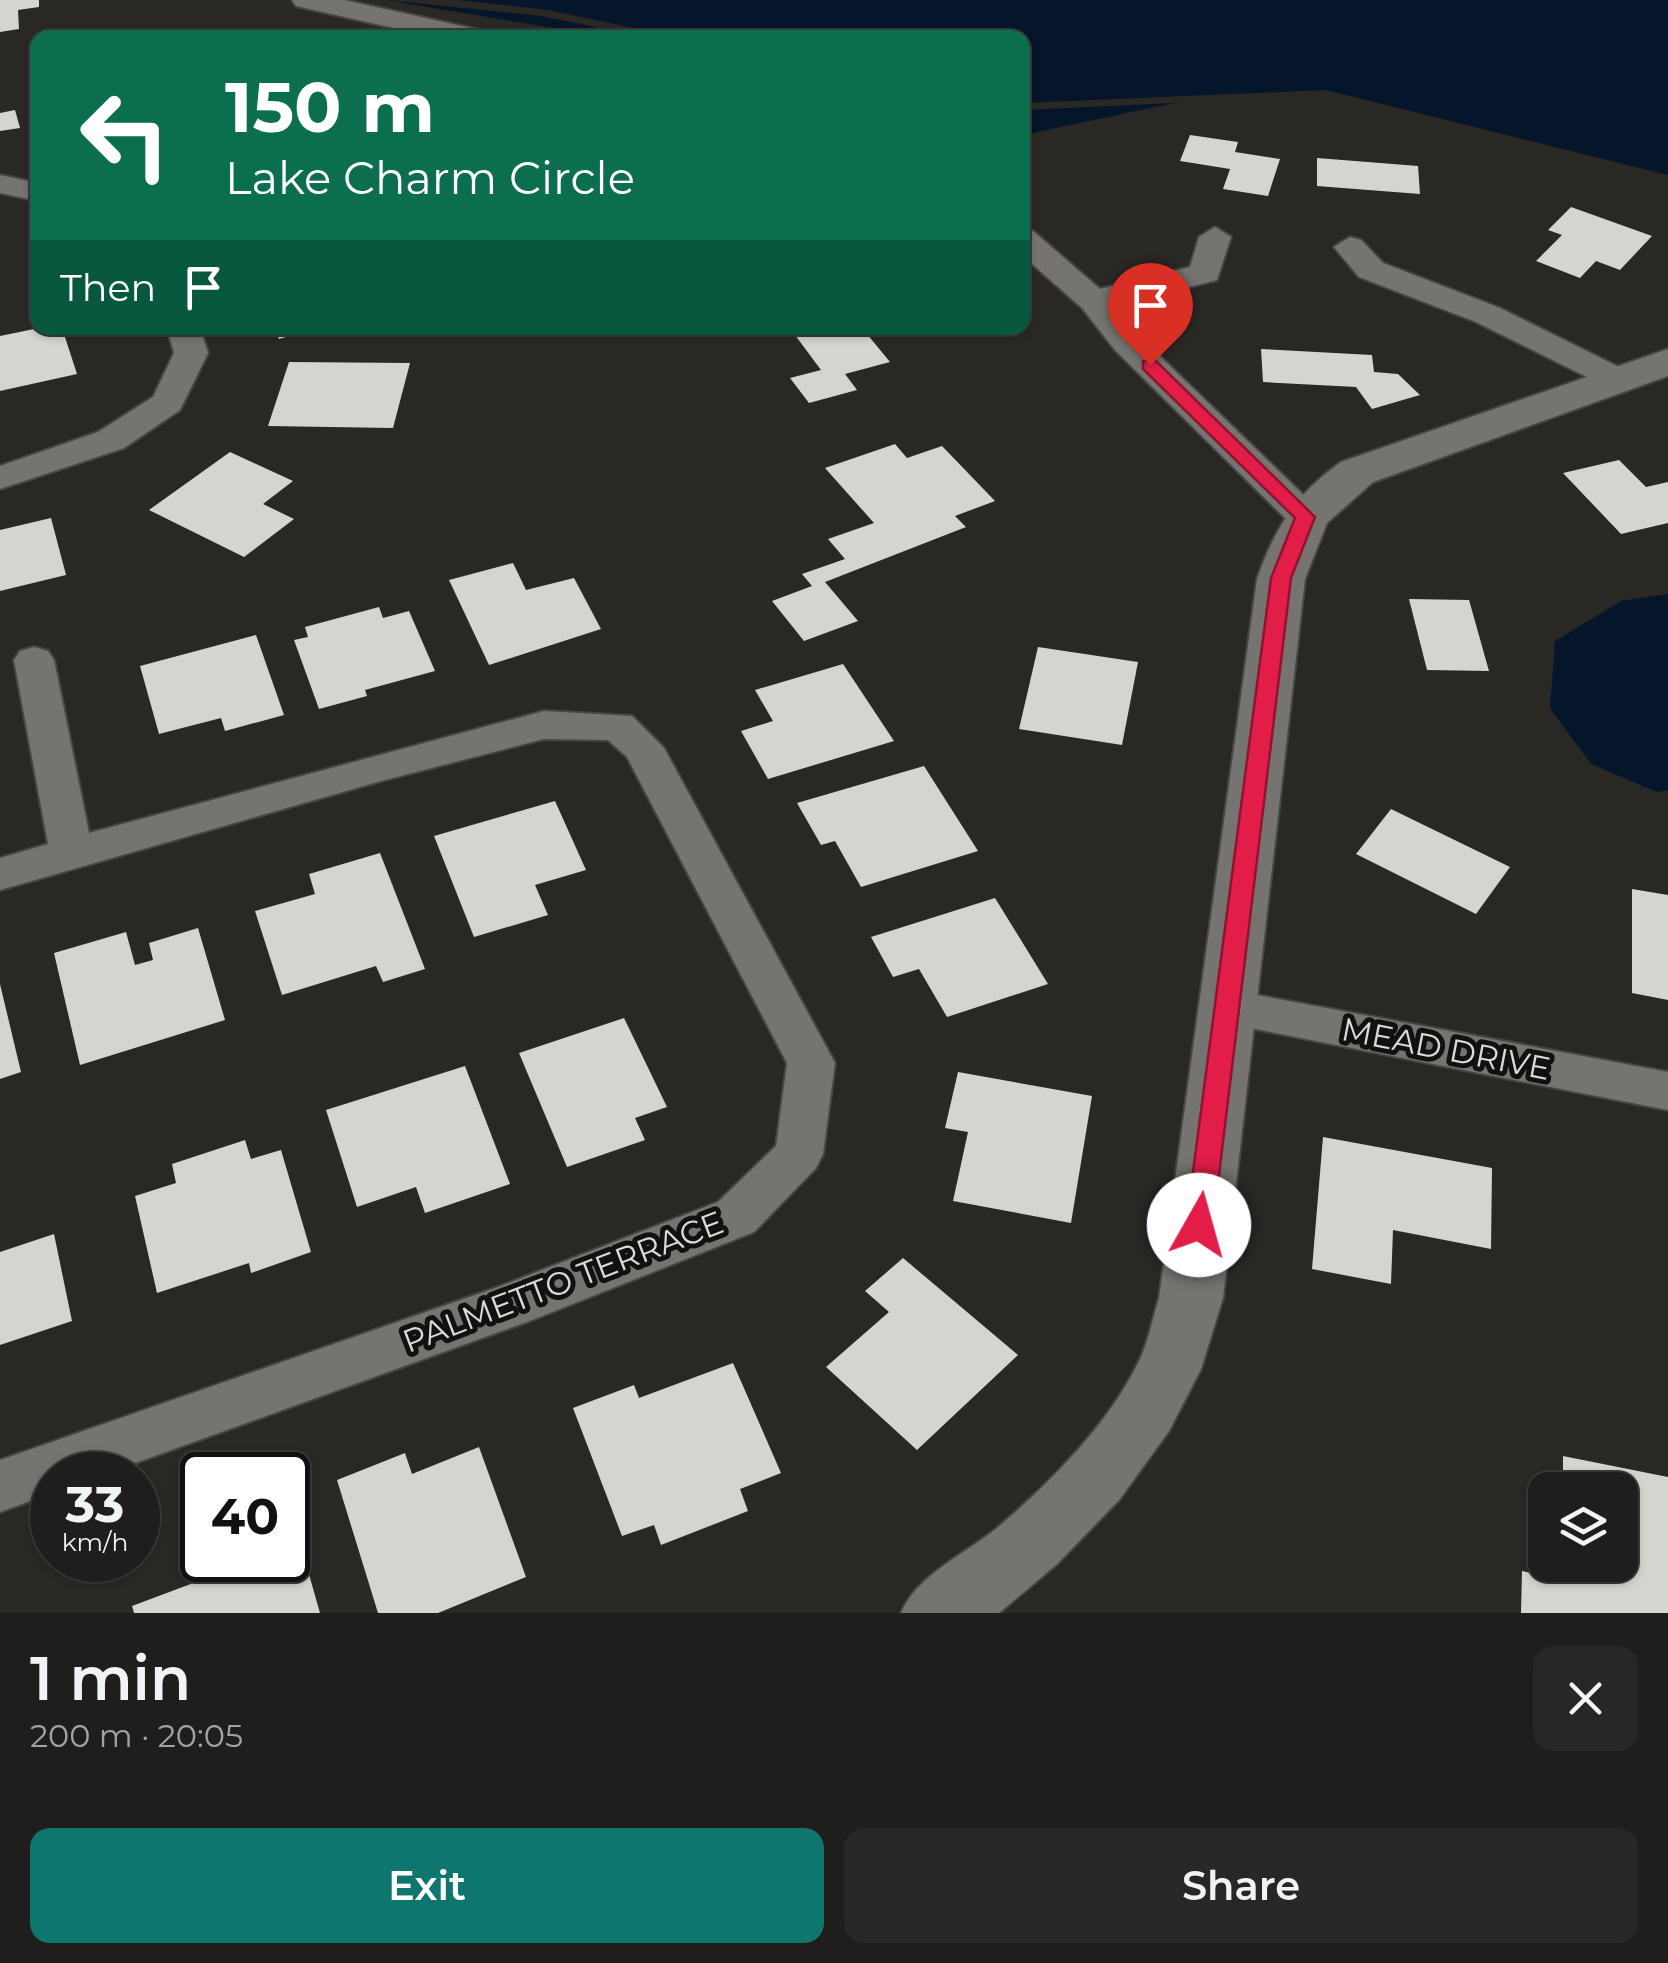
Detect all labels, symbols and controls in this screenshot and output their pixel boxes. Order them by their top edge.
text: 150 m [225,64,435,150]
icon: left [60,70,190,200]
text: Lake Charm Circle [225,150,635,205]
icon: arrive [176,260,231,315]
pin [1108,263,1193,366]
text: Then [60,264,156,311]
icon: arrive [1123,278,1178,333]
street label: MEAD DRIVE [1338,1009,1554,1088]
position arrow [1147,1173,1251,1277]
street label: PALMETTO TERRACE [397,1202,729,1361]
speed limit sign: 40 [180,1452,310,1582]
map controls [1528,1472,1638,1582]
button: layers [1528,1472,1638,1582]
text: 33 [66,1474,124,1535]
text: km/h [62,1527,128,1557]
text: 1 min [30,1642,191,1715]
button: close [1533,1646,1638,1751]
text: 200 m · 20:05 [30,1716,243,1755]
button: Exit [30,1828,824,1943]
button: Share [844,1828,1638,1943]

